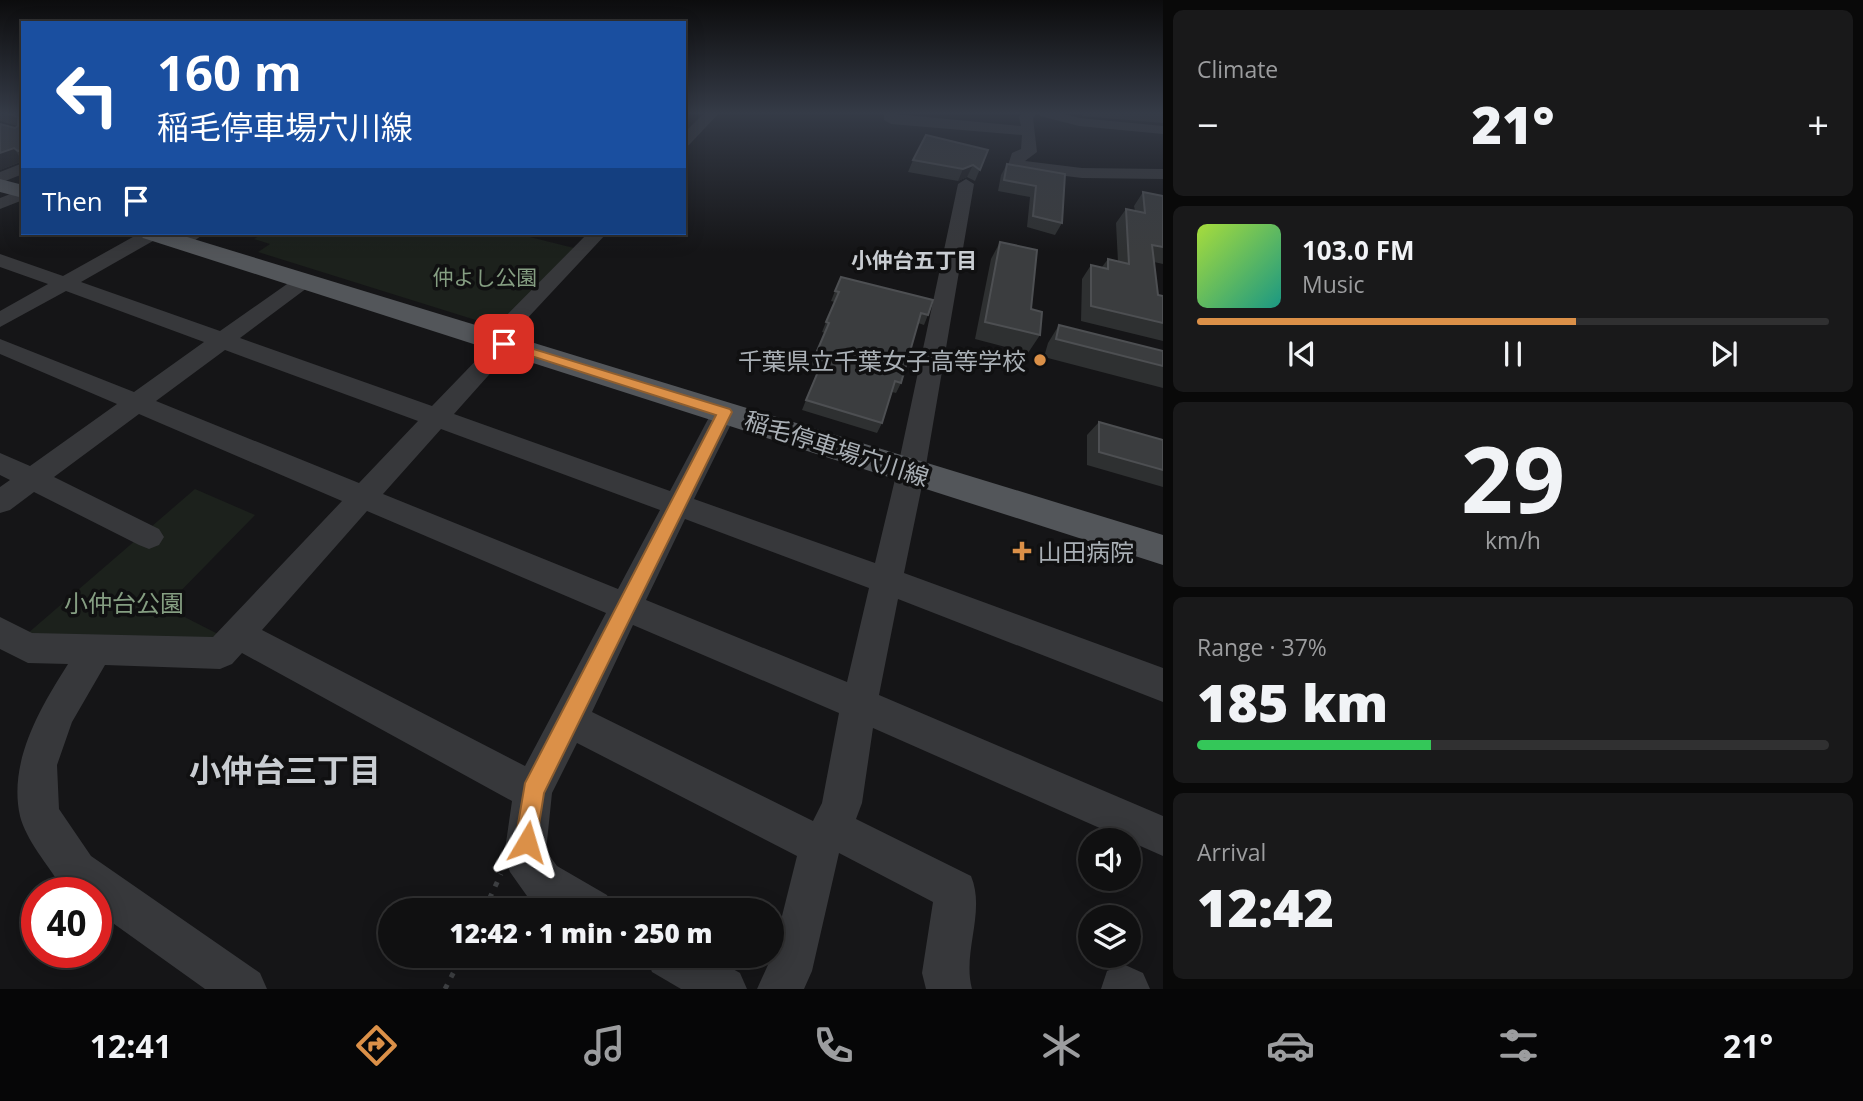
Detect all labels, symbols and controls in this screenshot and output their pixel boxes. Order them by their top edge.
text: 160 m [157,39,302,105]
icon: left [42,49,133,140]
text: Climate [1197,53,1278,85]
text: 21° [1472,88,1554,159]
text: − [1197,98,1219,150]
text: + [1807,98,1829,150]
text: 稲毛停車場穴川線 [157,105,413,148]
icon: arrive [117,182,155,220]
text: Then [42,183,103,219]
text: 103.0 FM [1302,232,1414,268]
district label: 小仲台五丁目 [851,246,977,274]
park label: 仲よし公園 [433,263,538,291]
text: Music [1302,268,1365,300]
pin [474,314,534,374]
icon: arrive [485,325,523,363]
icon: previous [1283,335,1321,373]
icon: pause [1494,335,1532,373]
icon: next [1705,335,1743,373]
place label: 千葉県立千葉女子高等学校 [738,344,1026,377]
marker: 千葉県立千葉女子高等学校 [1032,352,1048,368]
street label: 稲毛停車場穴川線 [741,403,933,493]
text: 29 [1461,416,1565,540]
text: km/h [1485,524,1541,556]
place label: 山田病院 [1038,535,1134,568]
marker: 山田病院 [1012,541,1032,561]
park label: 小仲台公園 [64,586,184,619]
text: Range · 37% [1197,631,1327,663]
text: 185 km [1197,666,1388,737]
district label: 小仲台三丁目 [189,748,381,791]
position arrow [490,805,564,879]
map controls [1078,828,1141,968]
button: sound [1078,828,1141,891]
text: Arrival [1197,836,1266,868]
text: 12:42 [1197,871,1334,942]
speed limit sign: 40 [21,877,112,968]
button: layers [1078,905,1141,968]
text: 12:42 · 1 min · 250 m [450,915,712,951]
icon: directions [352,1021,401,1070]
icon: music [580,1021,629,1070]
icon: phone [809,1021,858,1070]
icon: climate [1037,1021,1086,1070]
icon: car [1266,1021,1315,1070]
icon: filters [1494,1021,1543,1070]
text: 12:41 [90,1024,172,1067]
text: 21° [1723,1024,1773,1067]

